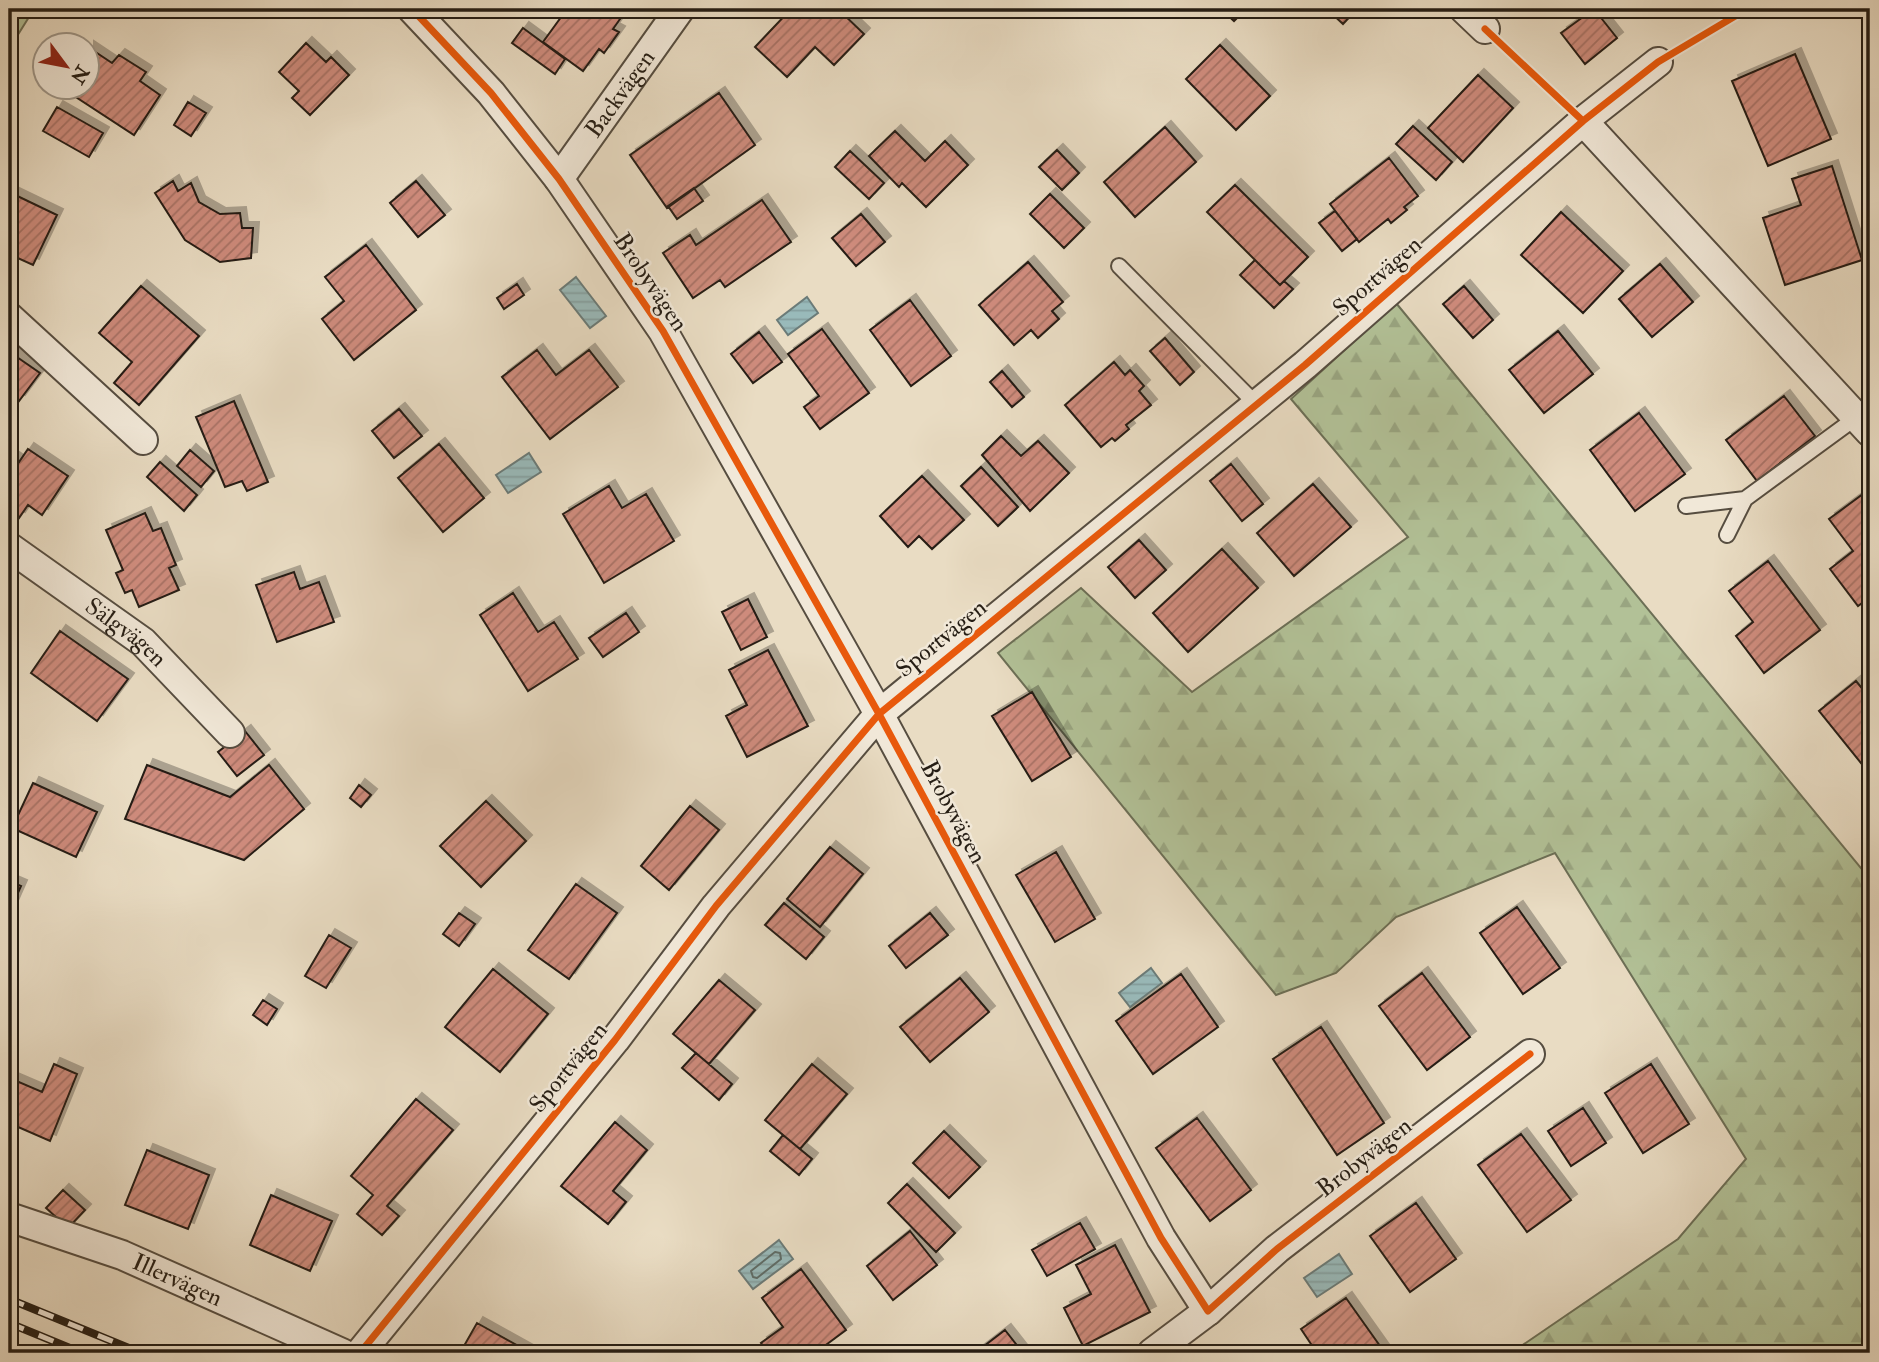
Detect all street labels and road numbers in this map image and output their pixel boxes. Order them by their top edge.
street label: Backvägen [578,44,662,144]
street label: Brobyvägen [606,227,695,338]
street label: Sportvägen [1326,229,1428,324]
street label: Sälgvägen [79,591,174,674]
street label: Sportvägen [890,592,993,684]
street label: Brobyvägen [913,755,994,869]
street label: Sportvägen [522,1016,614,1119]
street label: Brobyvägen [1310,1111,1418,1204]
street label: Illervägen [127,1247,227,1314]

